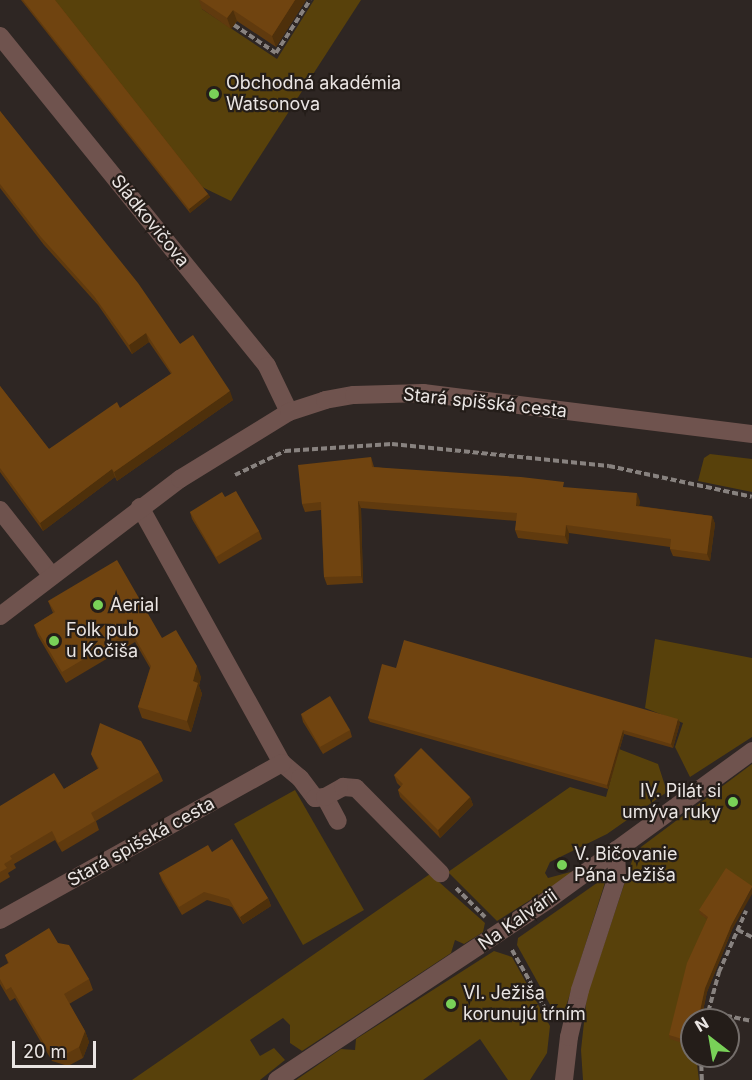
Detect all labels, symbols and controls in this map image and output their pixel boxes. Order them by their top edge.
place label: Obchodná akadémia Watsonova [226,73,401,116]
marker: Obchodná akadémia Watsonova [207,87,221,101]
street label: Sládkovičova [106,171,194,271]
street label: Stará spišská cesta [402,384,568,422]
place label: Aerial [110,594,159,616]
marker: Aerial [91,598,105,612]
place label: Folk pub u Kočiša [66,620,139,662]
marker: Folk pub u Kočiša [47,634,61,648]
place label: IV. Pilát si umýva ruky [622,781,721,824]
street label: Stará spišská cesta [64,793,218,891]
marker: IV. Pilát si umýva ruky [726,795,740,809]
place label: V. Bičovanie Pána Ježiša [574,844,677,886]
marker: V. Bičovanie Pána Ježiša [555,858,569,872]
street label: Na Kalvárii [474,885,562,955]
place label: VI. Ježiša korunujú tŕním [463,983,586,1026]
marker: VI. Ježiša korunujú tŕním [444,997,458,1011]
north arrow [680,1008,740,1068]
text: N [691,1013,712,1036]
scale bar [15,1029,99,1067]
text: 20 m [23,1041,66,1062]

